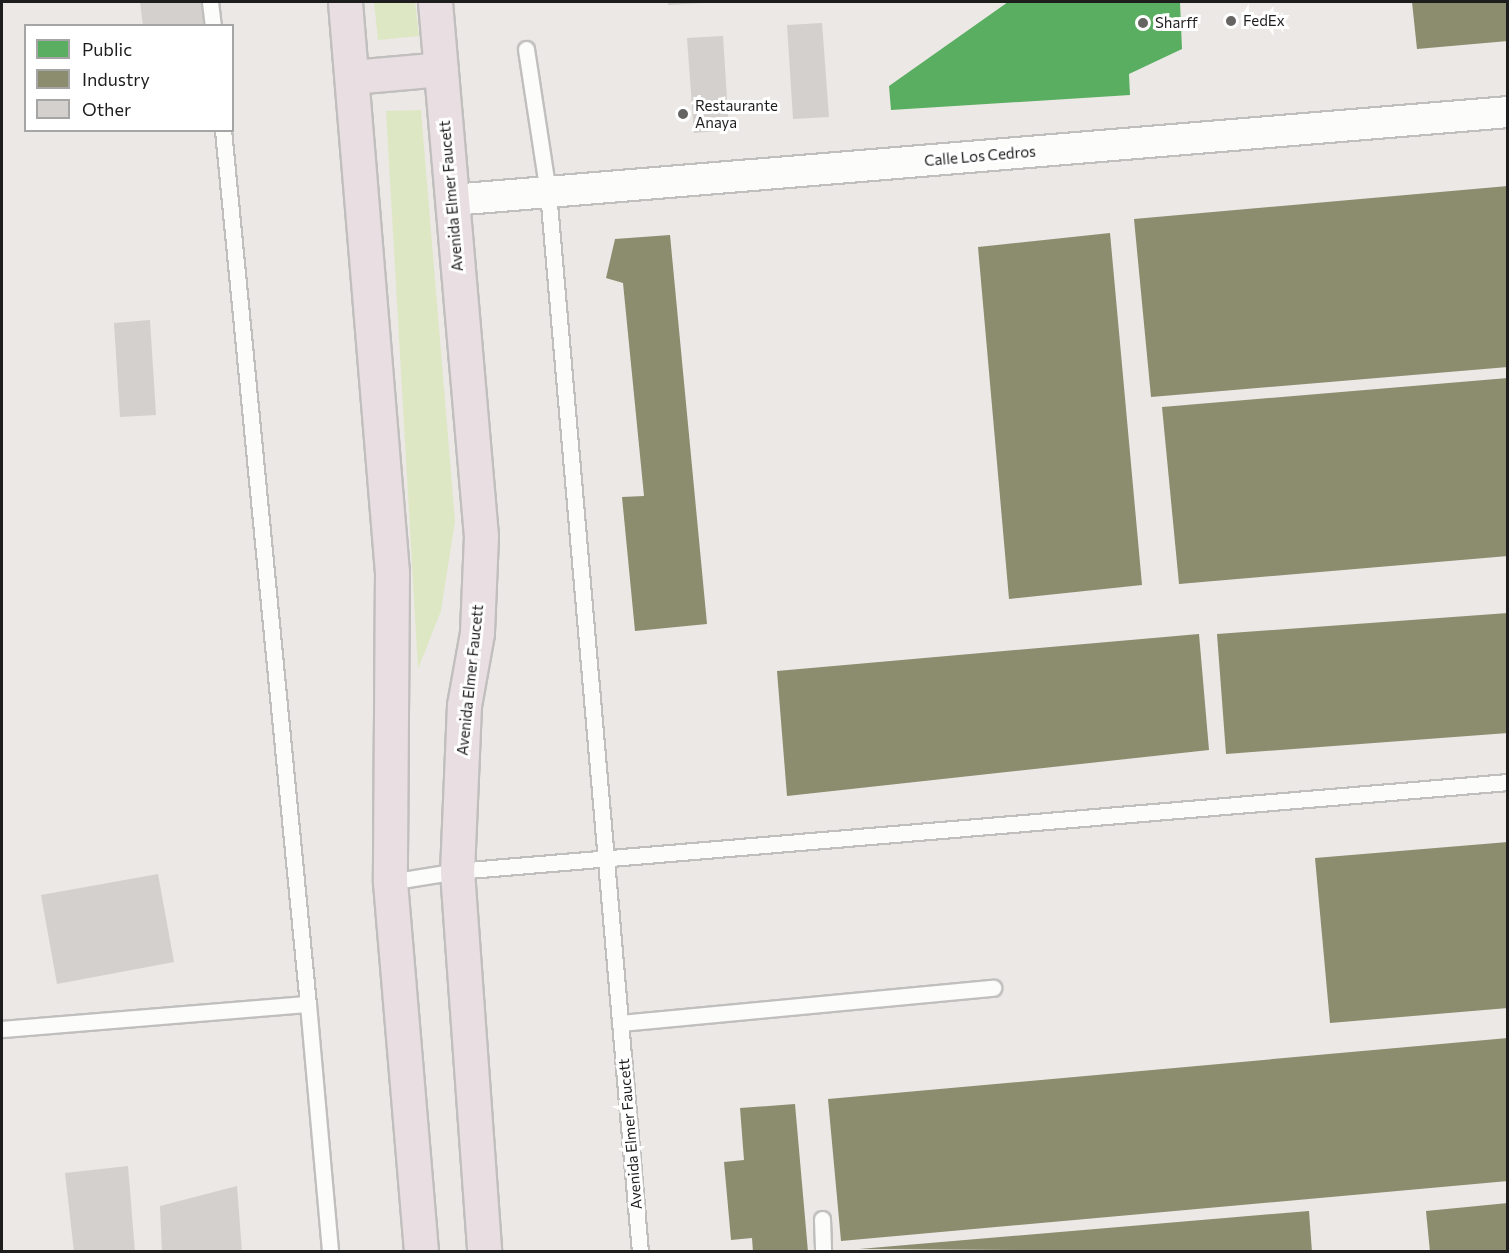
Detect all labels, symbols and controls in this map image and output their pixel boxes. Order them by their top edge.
place label: FedEx [1243,12,1285,30]
place label: Sharff [1155,14,1198,32]
marker: FedEx [1224,14,1238,28]
marker: Sharff [1136,16,1150,30]
legend [24,24,234,132]
text: Public [82,38,132,60]
text: Industry [82,68,150,90]
place label: Restaurante Anaya [695,96,778,131]
text: Other [82,98,131,120]
marker: Restaurante Anaya [676,107,690,121]
street label: Avenida Elmer Faucett [435,120,467,272]
street label: Calle Los Cedros [924,142,1036,170]
street label: Avenida Elmer Faucett [453,604,487,756]
street label: Avenida Elmer Faucett [614,1058,646,1210]

